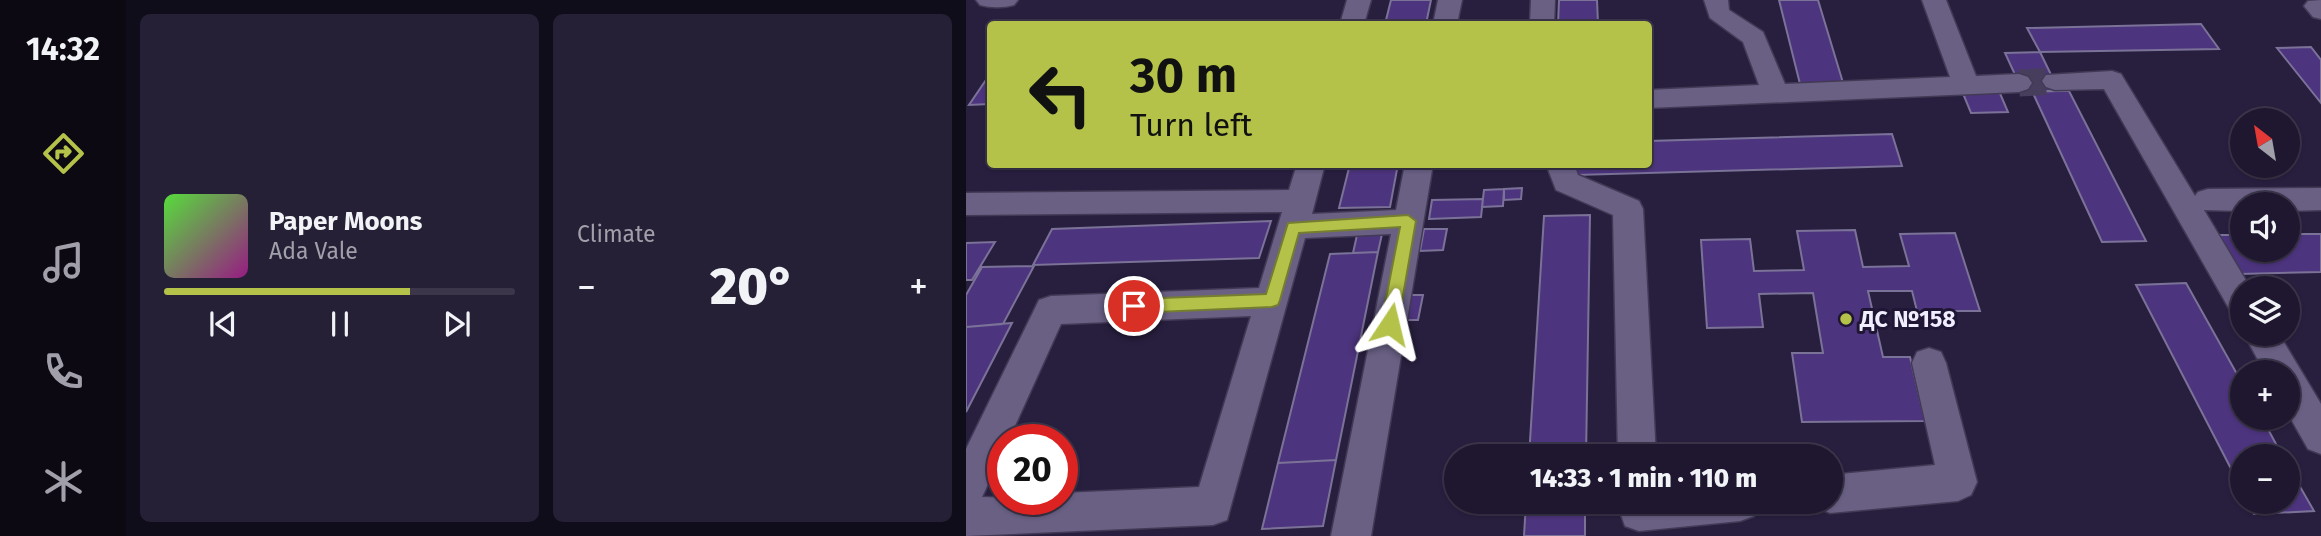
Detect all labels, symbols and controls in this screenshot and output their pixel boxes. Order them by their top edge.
text: 14:32 [26,30,100,68]
text: 30 m [1130,46,1237,105]
icon: left [1015,49,1106,140]
text: Turn left [1130,106,1252,144]
north arrow [2230,108,2300,178]
map controls [2230,108,2300,514]
icon: directions [39,129,88,178]
button: sound [2230,192,2300,262]
text: Paper Moons [269,206,422,237]
text: Climate [577,220,656,248]
text: Ada Vale [269,237,358,265]
icon: music [39,238,88,287]
text: 20° [710,255,795,318]
text: − [577,264,596,310]
text: + [909,264,928,310]
pin [1104,276,1164,336]
button: layers [2230,276,2300,346]
icon: arrive [1115,287,1153,325]
position arrow [1353,287,1427,361]
icon: previous [204,305,242,343]
icon: pause [321,305,359,343]
icon: next [438,305,476,343]
place label: ДС №158 [1859,305,1956,333]
marker: ДС №158 [1838,311,1854,327]
icon: phone [39,347,88,396]
button: + [2230,360,2300,430]
speed limit sign: 20 [987,424,1078,515]
button: − [2230,444,2300,514]
icon: climate [39,457,88,506]
text: 14:33 · 1 min · 110 m [1530,463,1757,494]

